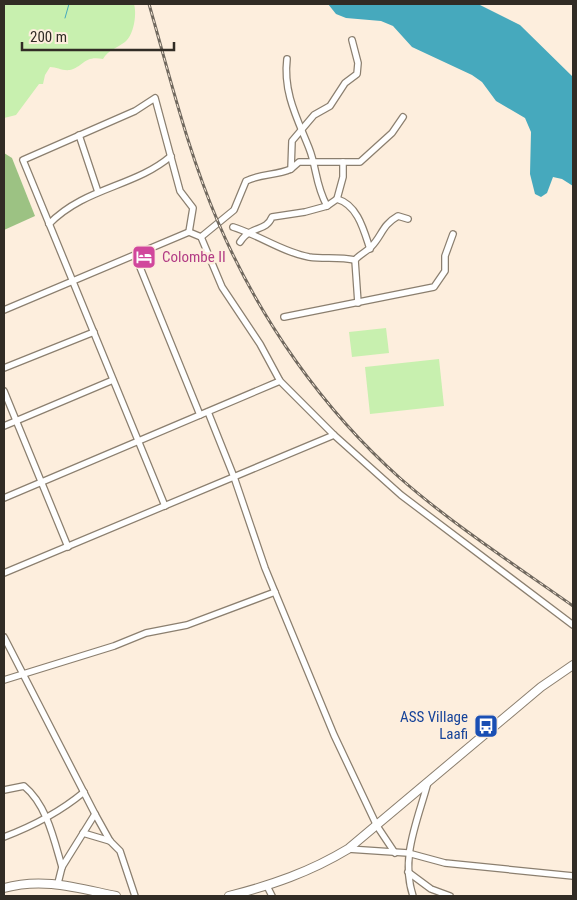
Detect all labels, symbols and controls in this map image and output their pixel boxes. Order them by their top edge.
scale bar [22,20,175,52]
text: 200 m [30,28,67,46]
hotel icon: Colombe II [131,244,157,270]
place label: Colombe II [162,248,226,266]
place label: ASS Village Laafi [400,708,468,743]
bus stop icon: ASS Village Laafi [473,713,499,739]

